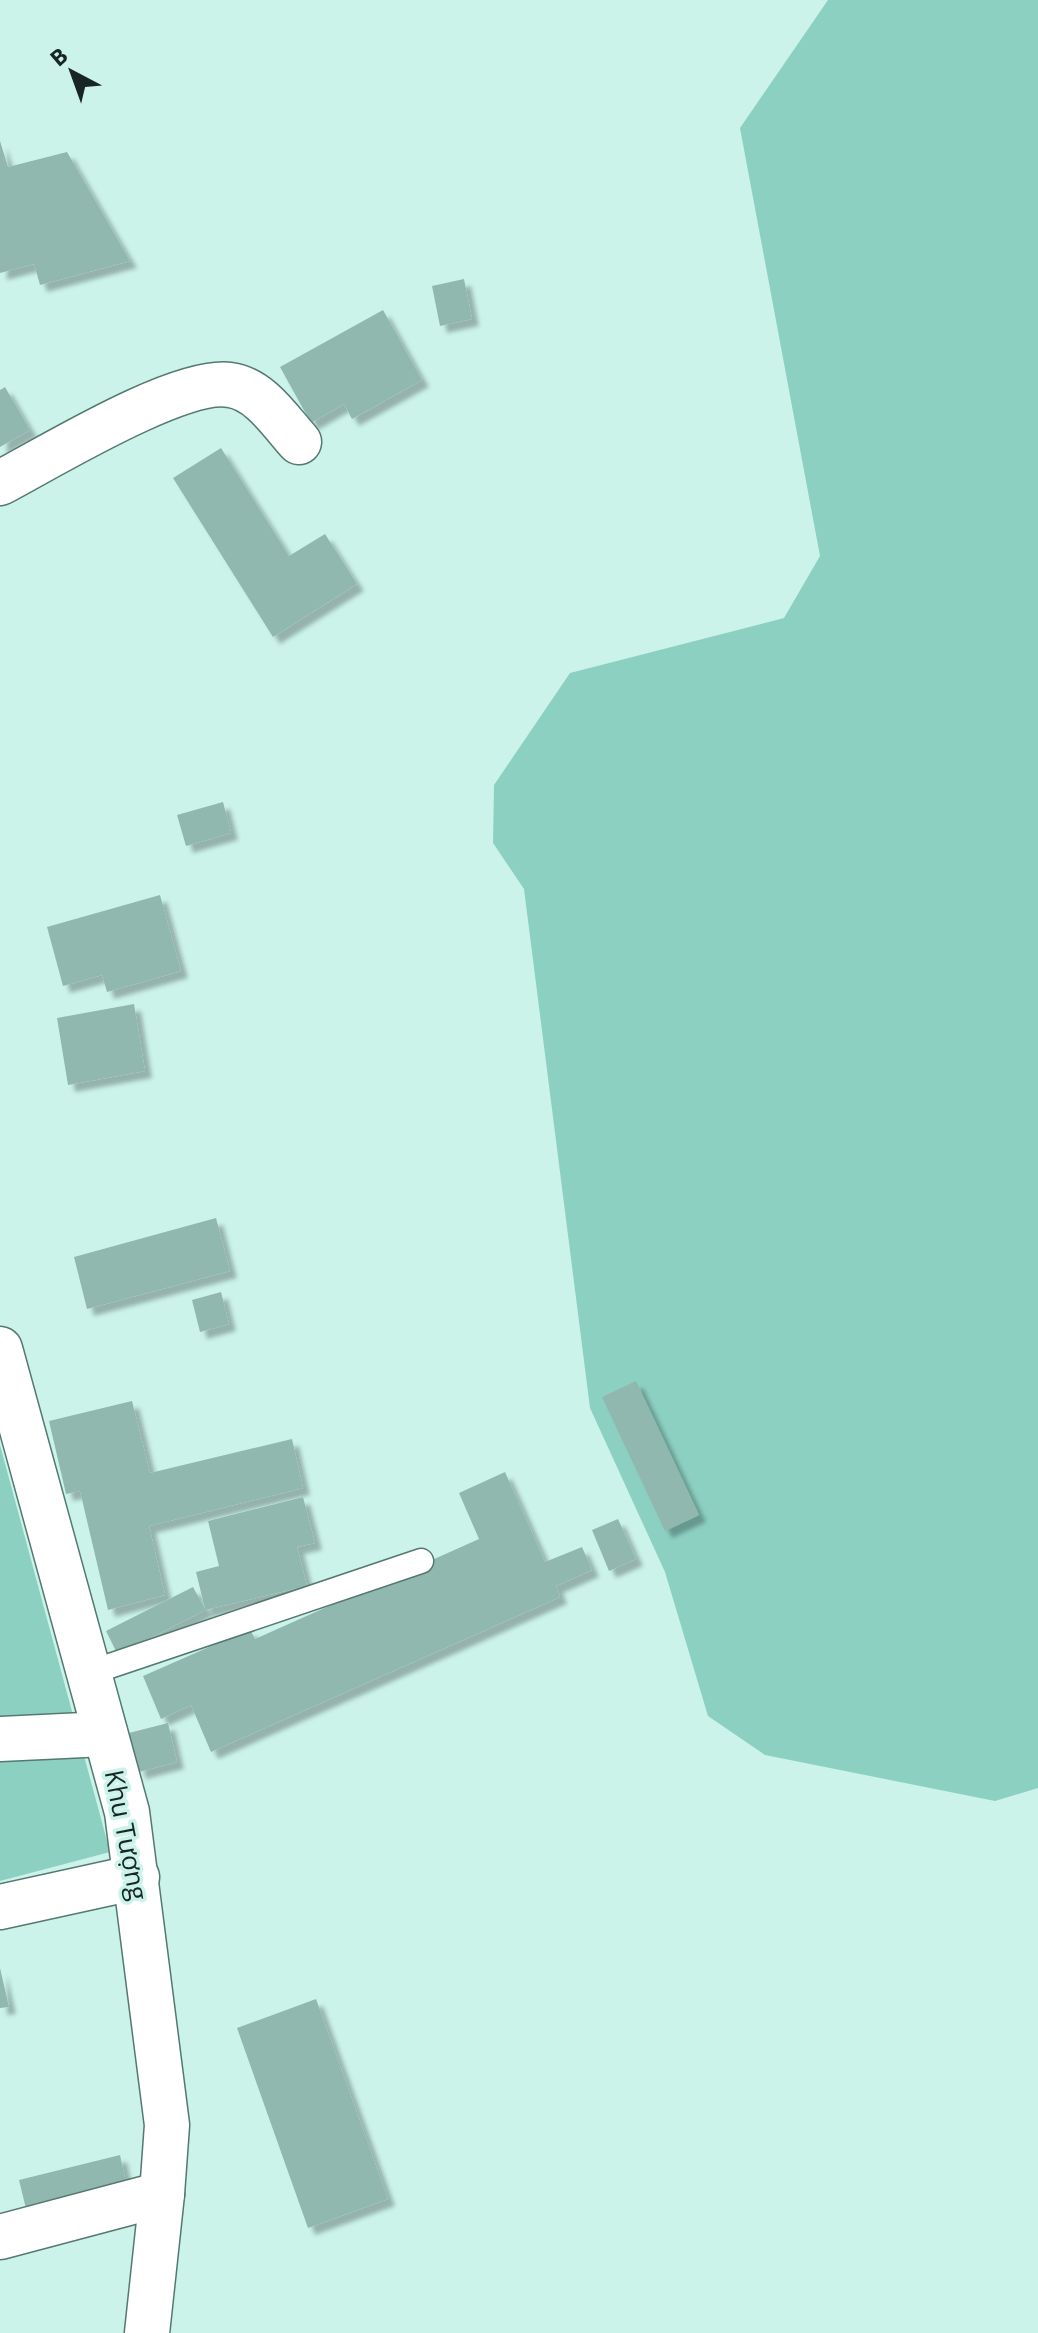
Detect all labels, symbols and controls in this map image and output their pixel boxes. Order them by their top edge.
north arrow [32,32,112,112]
text: B [43,40,74,72]
street label: Khu Tượng [97,1767,157,1903]

